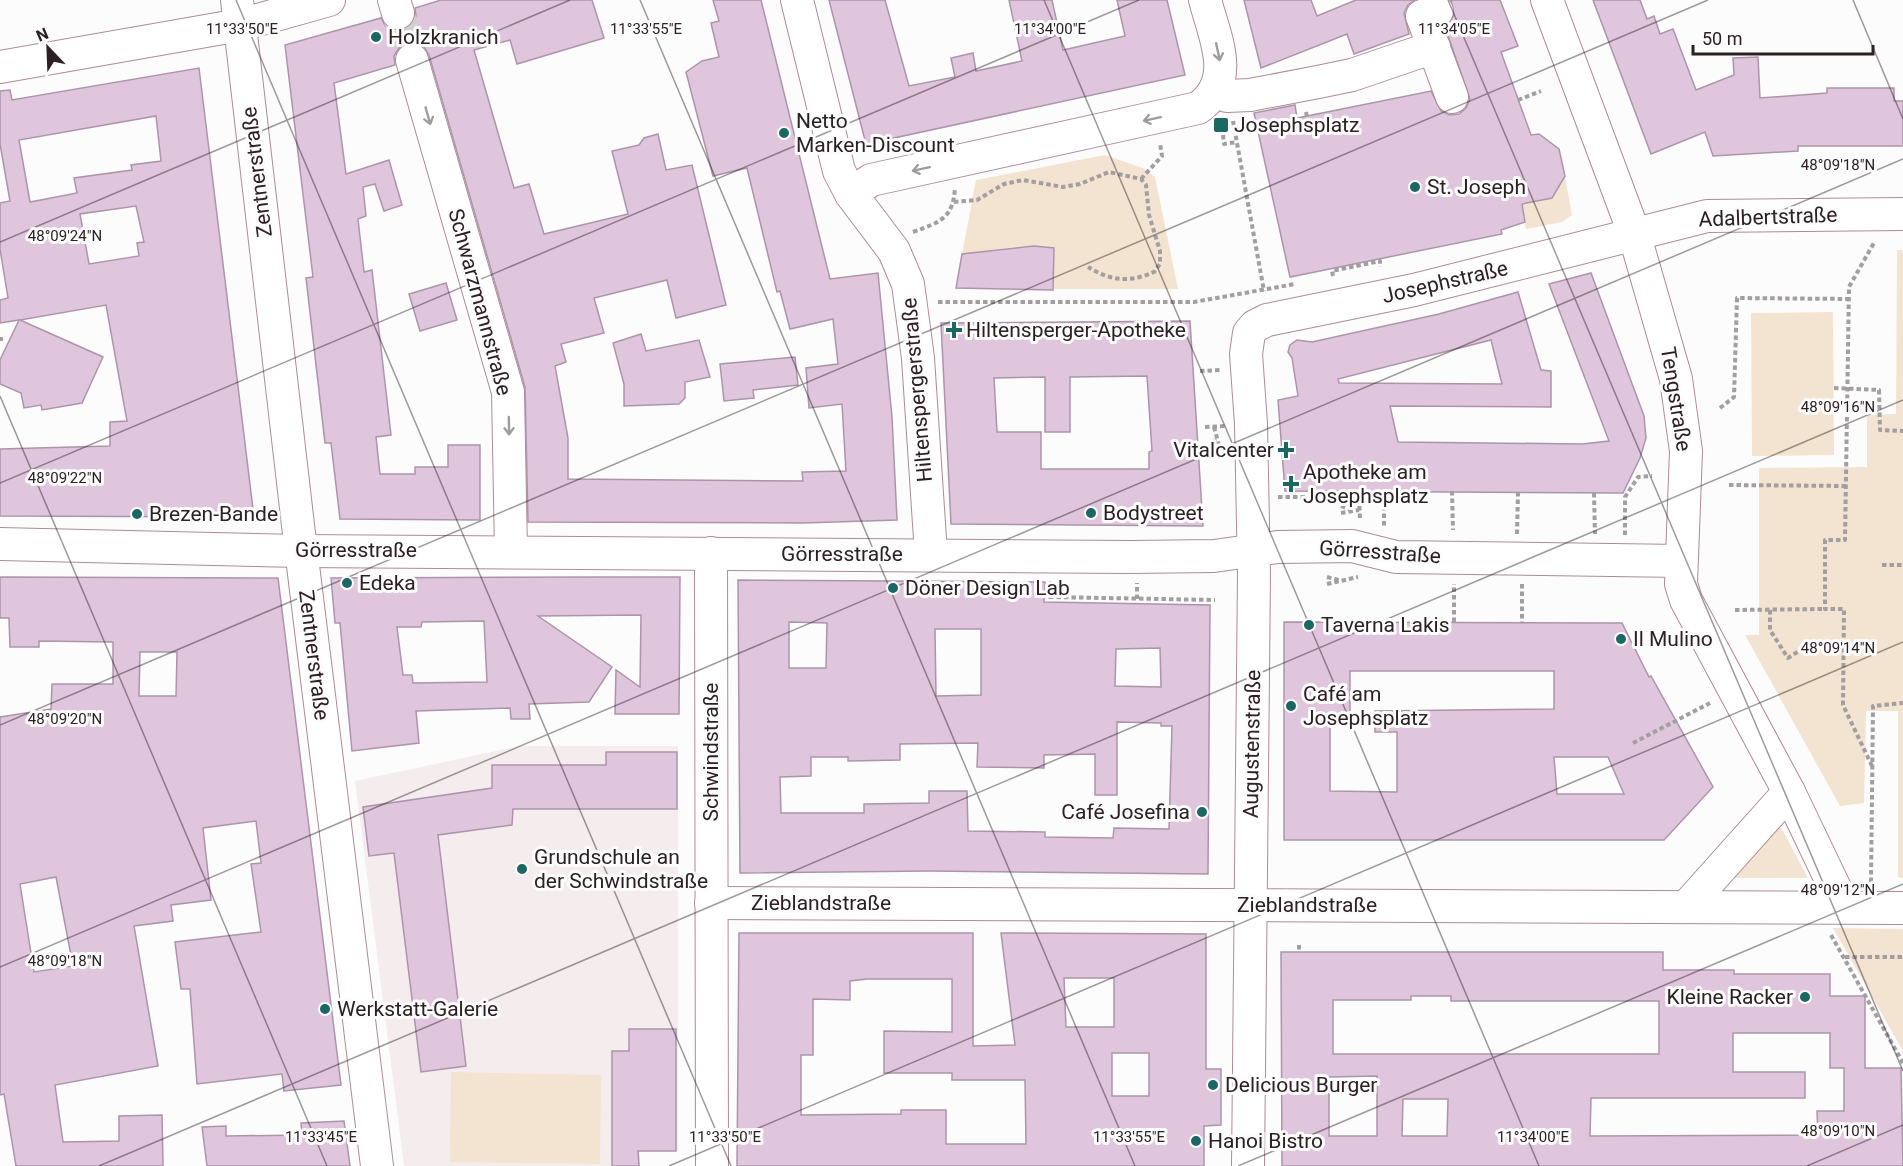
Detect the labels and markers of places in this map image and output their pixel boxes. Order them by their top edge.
place label: Holzkranich [388,25,499,49]
marker: Holzkranich [369,30,383,44]
place label: Netto Marken-Discount [796,109,955,157]
place label: Josephsplatz [1234,113,1359,137]
marker: Josephsplatz [1212,116,1230,134]
marker: Netto Marken-Discount [777,126,791,140]
place label: St. Joseph [1427,175,1526,199]
marker: St. Joseph [1408,180,1422,194]
place label: Hiltensperger-Apotheke [966,318,1186,342]
marker: Hiltensperger-Apotheke [947,323,961,337]
place label: Vitalcenter [1173,438,1274,462]
marker: Vitalcenter [1279,443,1293,457]
place label: Apotheke am Josephsplatz [1303,460,1428,508]
marker: Apotheke am Josephsplatz [1284,477,1298,491]
place label: Bodystreet [1103,501,1204,525]
place label: Brezen-Bande [149,502,278,526]
marker: Bodystreet [1084,506,1098,520]
marker: Brezen-Bande [130,507,144,521]
place label: Edeka [359,571,416,595]
marker: Edeka [340,576,354,590]
place label: Döner Design Lab [905,576,1070,600]
marker: Döner Design Lab [886,581,900,595]
place label: Taverna Lakis [1321,613,1449,637]
marker: Taverna Lakis [1302,618,1316,632]
place label: Il Mulino [1633,627,1713,651]
marker: Il Mulino [1614,632,1628,646]
place label: Café am Josephsplatz [1303,682,1428,730]
marker: Café am Josephsplatz [1284,699,1298,713]
place label: Café Josefina [1061,800,1190,824]
marker: Café Josefina [1195,805,1209,819]
place label: Grundschule an der Schwindstraße [534,845,708,893]
marker: Grundschule an der Schwindstraße [515,862,529,876]
place label: Kleine Racker [1666,985,1793,1009]
marker: Kleine Racker [1798,990,1812,1004]
place label: Werkstatt-Galerie [337,997,498,1021]
marker: Werkstatt-Galerie [318,1002,332,1016]
place label: Delicious Burger [1225,1073,1377,1097]
marker: Delicious Burger [1206,1078,1220,1092]
place label: Hanoi Bistro [1208,1129,1323,1153]
marker: Hanoi Bistro [1189,1134,1203,1148]

